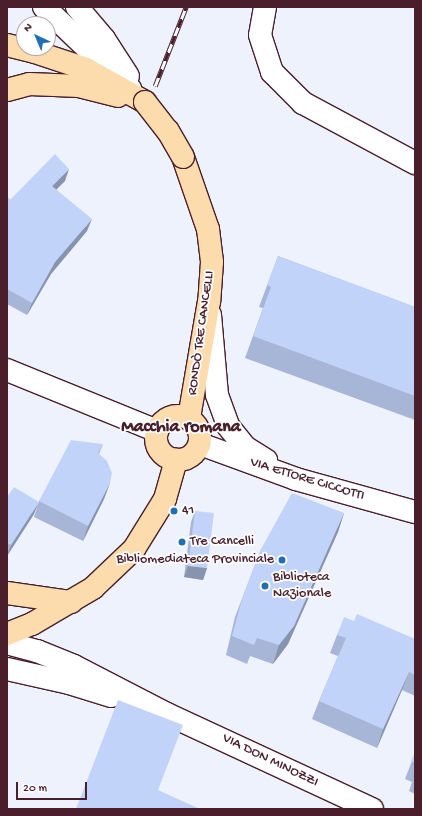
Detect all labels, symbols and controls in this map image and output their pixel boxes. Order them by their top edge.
north arrow [16,16,56,56]
text: N [22,21,35,35]
street label: RONDÒ TRE CANCELLI [185,270,219,396]
district label: Macchia romana [121,417,241,439]
street label: VIA ETTORE CICCOTTI [248,455,366,505]
place label: 41 [182,503,194,519]
marker: 41 [169,506,179,516]
place label: Tre Cancelli [190,534,254,550]
marker: Tre Cancelli [177,537,187,547]
place label: Bibliomediateca Provinciale [116,552,274,568]
marker: Bibliomediateca Provinciale [277,555,287,565]
place label: Biblioteca Nazionale [273,570,331,602]
marker: Biblioteca Nazionale [260,581,270,591]
street label: VIA DON MINOZZI [219,730,321,792]
scale bar [18,774,89,800]
text: 20 m [23,782,47,796]

